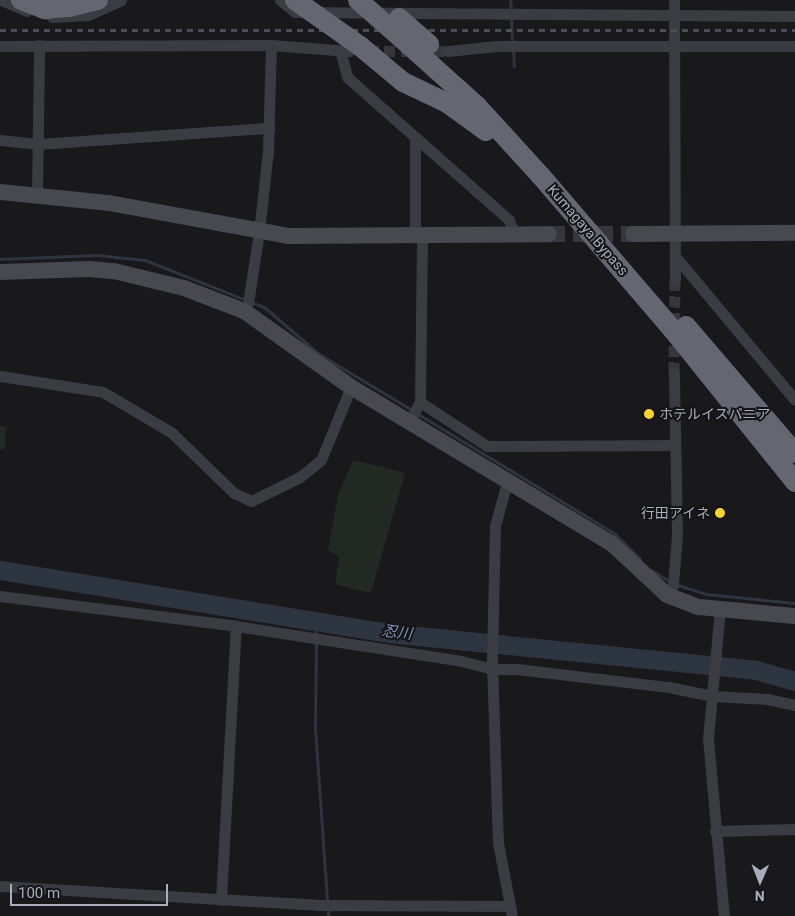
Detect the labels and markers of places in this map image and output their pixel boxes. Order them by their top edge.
place label: ホテルイスパニア [659,406,771,422]
marker: ホテルイスパニア [643,408,655,420]
place label: 行田アイネ [640,505,710,521]
marker: 行田アイネ [714,507,726,519]

